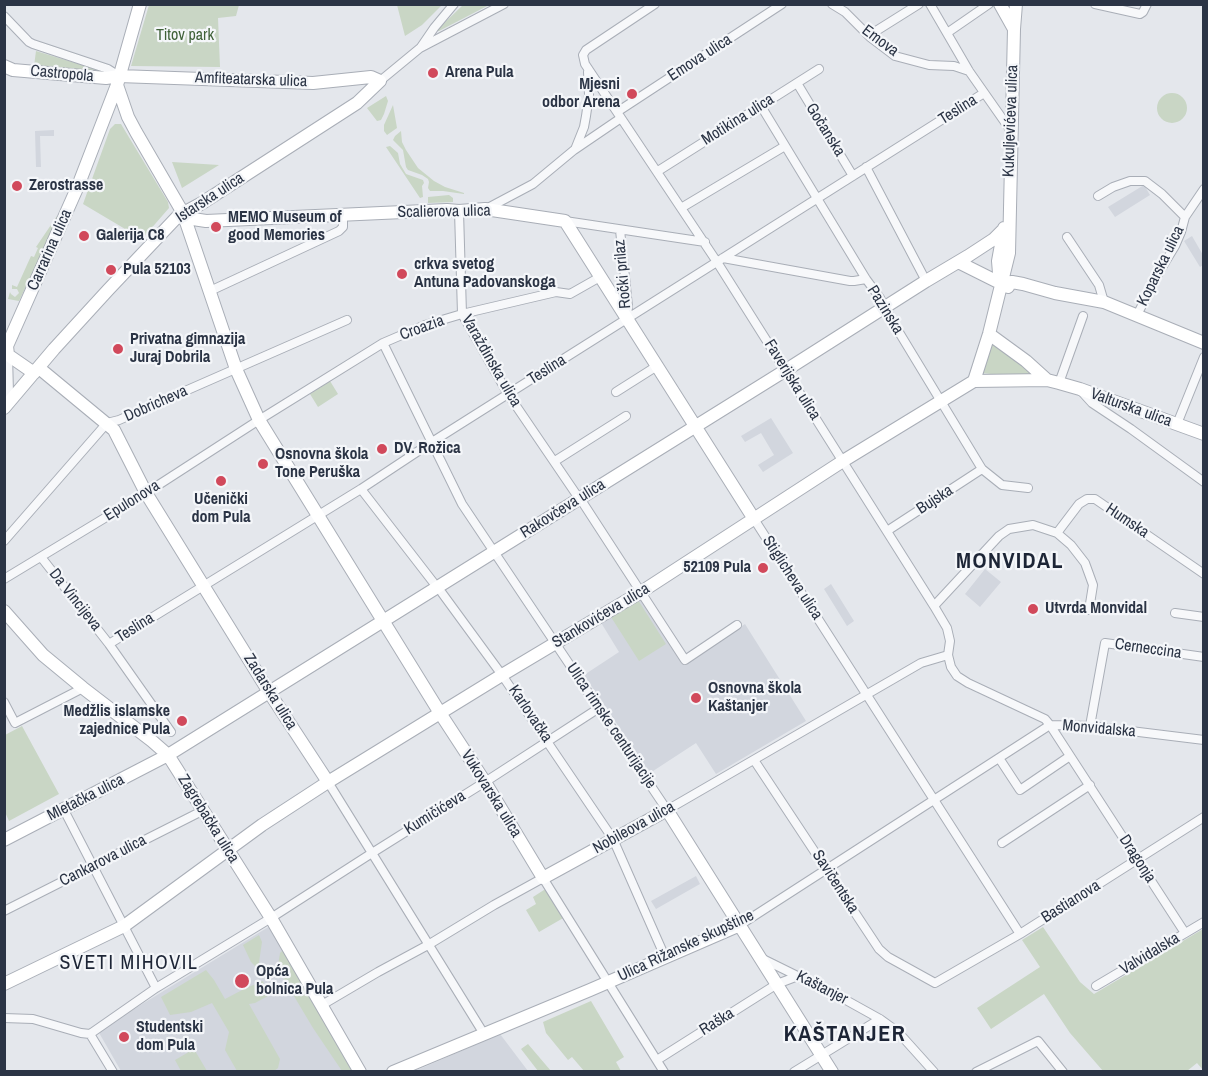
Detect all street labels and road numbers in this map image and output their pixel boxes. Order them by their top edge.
street label: Emova [858,21,902,61]
street label: Emova ulica [664,30,736,86]
street label: Castropola [30,62,94,86]
street label: Kukuljevićeva ulica [999,65,1023,177]
street label: Amfiteatarska ulica [195,68,307,92]
street label: Motikina ulica [698,90,778,150]
street label: Teslina [935,91,981,129]
street label: Gočanska [801,100,849,160]
street label: Istarska ulica [172,169,248,227]
street label: Scalierova ulica [397,202,491,222]
street label: Carrarina ulica [24,206,76,294]
street label: Koparska ulica [1133,223,1189,309]
street label: Ročki prilaz [610,239,636,309]
street label: Pazinska [863,282,907,338]
street label: Croazia [397,311,447,345]
street label: Varaždinska ulica [457,311,525,411]
street label: Faverijska ulica [760,336,824,424]
street label: Teslina [524,351,570,389]
street label: Dobricheva [121,382,191,426]
street label: Valturska ulica [1088,384,1174,432]
street label: Rakovčeva ulica [517,475,609,543]
street label: Epulonova [101,476,163,526]
street label: Bujska [913,481,957,519]
street label: Humska [1102,500,1152,542]
street label: Stiglicheva ulica [758,532,826,624]
street label: Da Vincijeva [45,565,105,635]
street label: Stankovićeva ulica [549,579,653,653]
street label: Teslina [112,609,158,647]
street label: Cerneccina [1113,635,1183,663]
street label: Zadarska ulica [239,650,301,734]
street label: Ulica rimske centurijacije [562,660,660,792]
street label: Karlovačka [504,682,556,746]
street label: Monvidalska [1061,716,1137,742]
street label: Vukovarska ulica [457,747,525,841]
street label: Mletačka ulica [44,770,128,826]
street label: Zagrebačka ulica [173,771,243,867]
street label: Kumičićeva [401,787,469,839]
street label: Nobileova ulica [590,798,678,858]
street label: Cankarova ulica [56,831,150,891]
street label: Dragonja [1114,831,1160,887]
street label: Savičentska [807,847,863,917]
street label: Bastianova [1038,876,1104,928]
street label: Ulica Rižanske skupštine [615,906,757,986]
street label: Valvidalska [1117,929,1183,979]
street label: Kaštanjer [793,967,851,1009]
street label: Raška [696,1004,738,1040]

